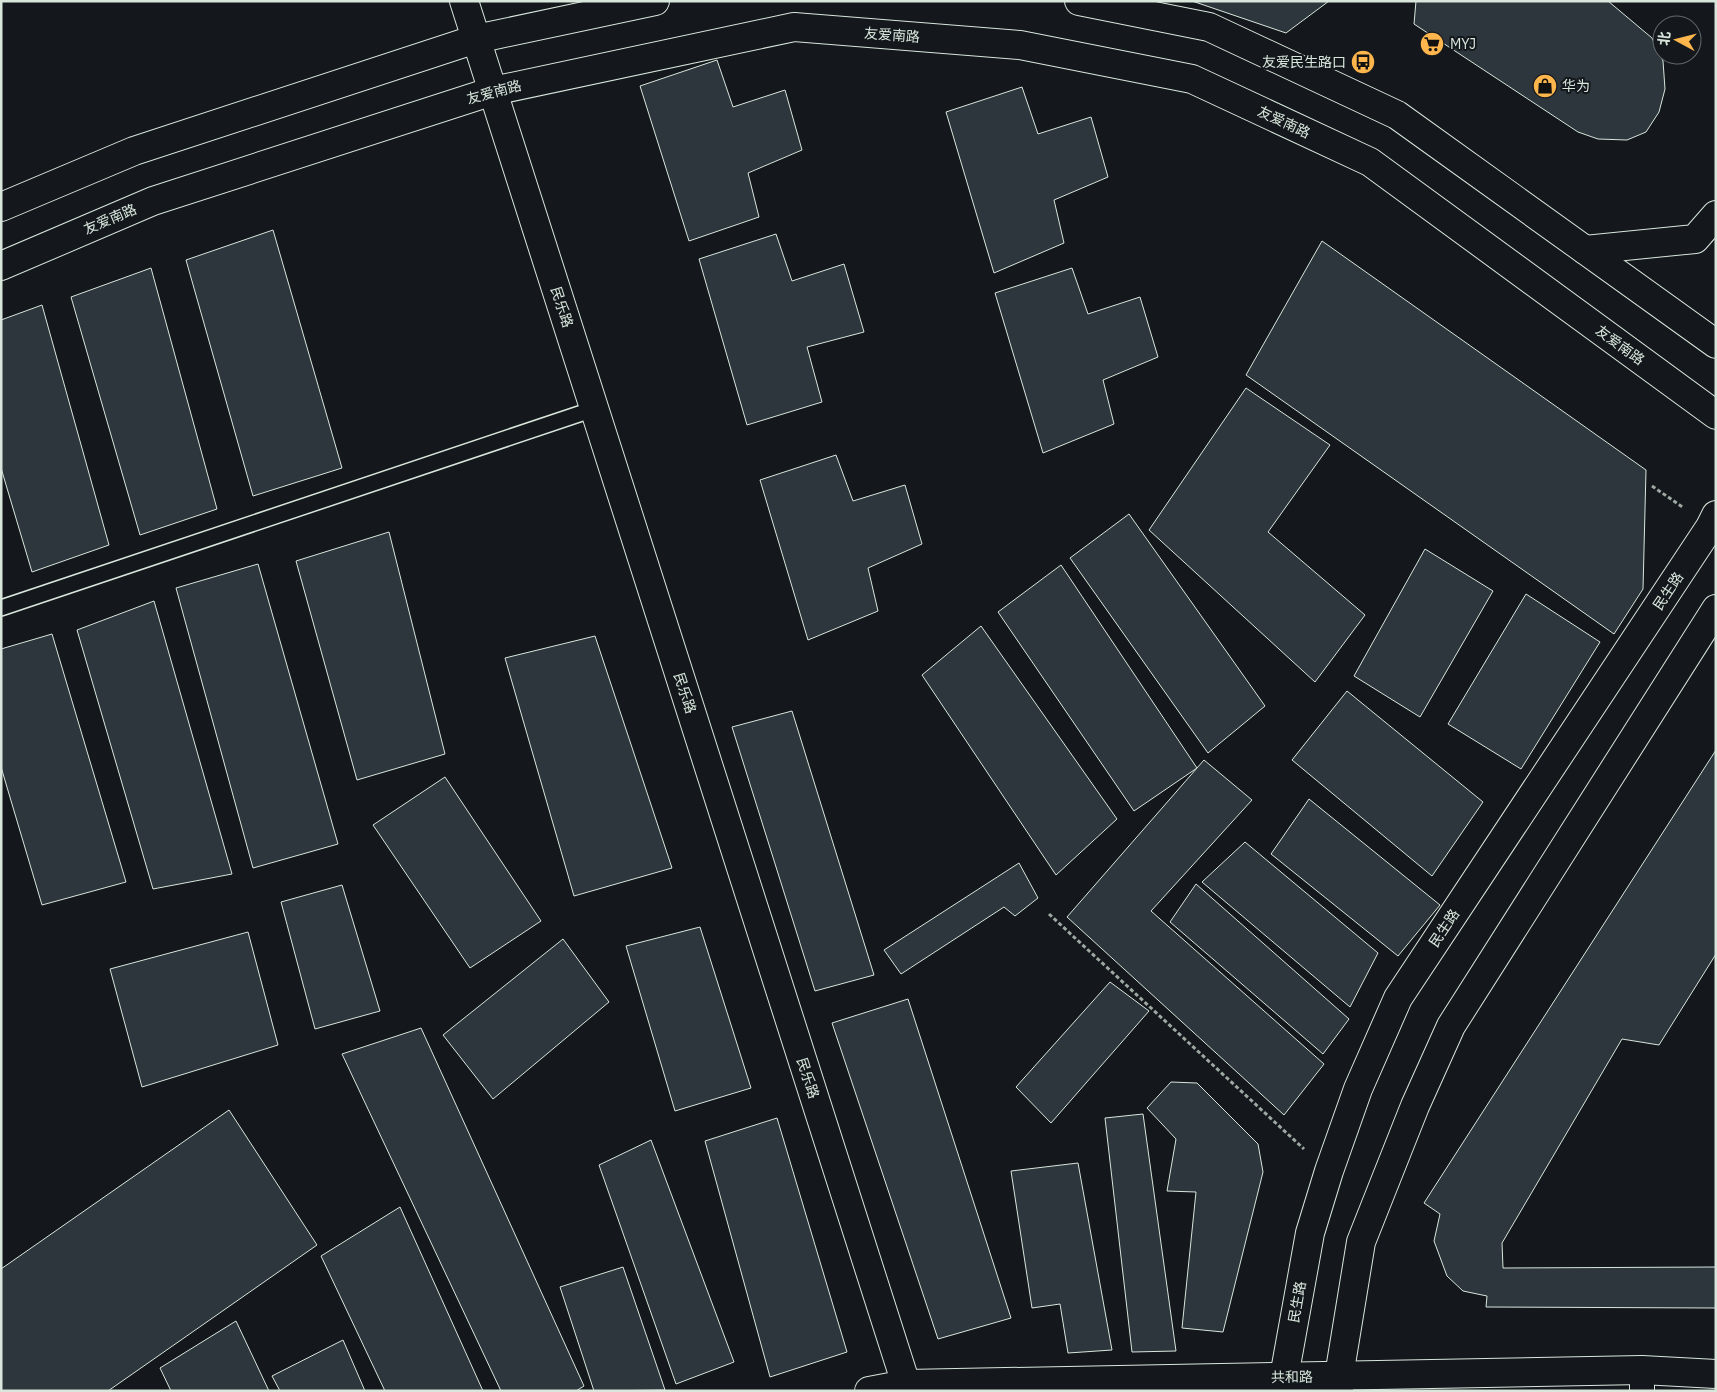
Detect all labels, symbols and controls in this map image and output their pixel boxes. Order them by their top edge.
north arrow [1652,15,1702,65]
street label: 友爱南路 [863,24,921,46]
text: 北 [1654,30,1674,46]
supermarket icon: MYJ [1419,31,1445,57]
place label: MYJ [1450,35,1476,53]
bus stop icon: 友爱民生路口 [1350,49,1376,75]
place label: 友爱民生路口 [1262,53,1346,71]
shop icon: 华为 [1532,73,1558,99]
street label: 友爱南路 [465,76,523,108]
place label: 华为 [1562,77,1590,95]
street label: 友爱南路 [1255,102,1313,142]
street label: 友爱南路 [81,200,139,238]
street label: 民乐路 [547,284,577,330]
street label: 友爱南路 [1592,321,1648,369]
street label: 民生路 [1649,569,1687,613]
street label: 民乐路 [670,670,700,716]
street label: 民生路 [1425,906,1463,950]
street label: 民乐路 [793,1055,823,1101]
street label: 民生路 [1284,1280,1310,1324]
street label: 共和路 [1271,1368,1313,1386]

